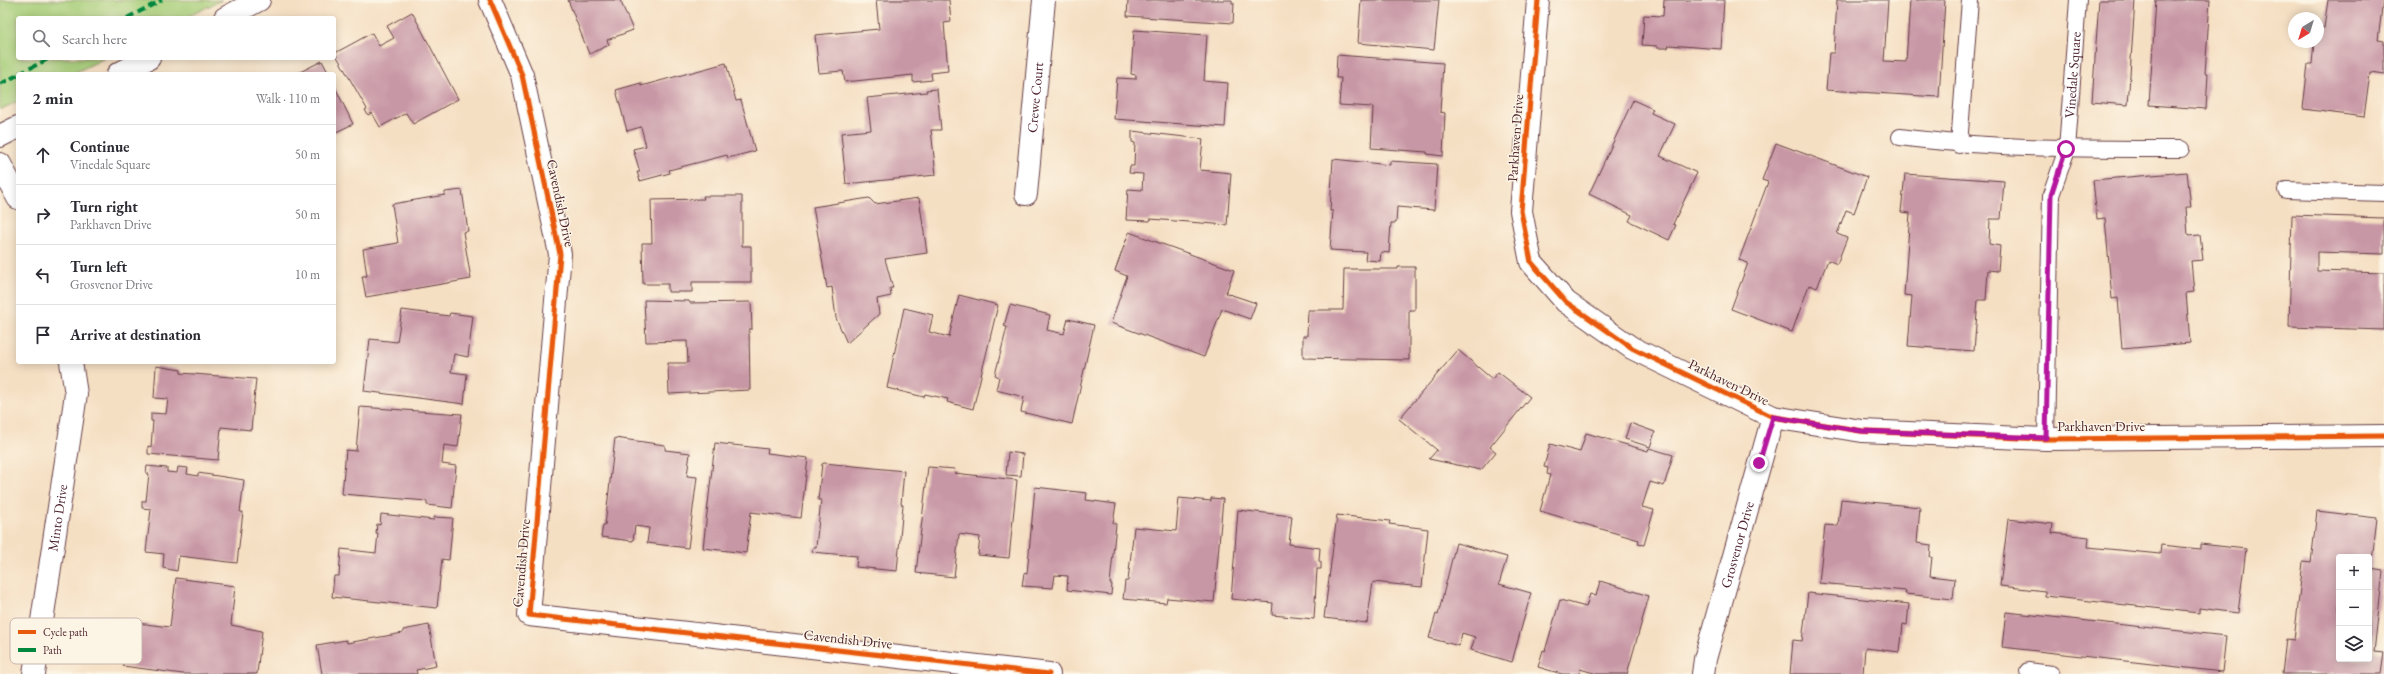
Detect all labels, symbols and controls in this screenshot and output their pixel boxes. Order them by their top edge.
north arrow [2288,12,2324,48]
search box [16,16,336,60]
icon: search [30,27,52,49]
text: Search here [62,29,127,48]
street label: Vinedale Square [2060,31,2085,119]
street label: Crewe Court [1023,61,1047,134]
text: 2 min [32,87,73,109]
text: Walk · 110 m [256,90,320,107]
street label: Parkhaven Drive [1503,93,1527,182]
text: Continue [70,137,130,156]
route start [2057,140,2075,158]
icon: ahead [32,144,54,166]
text: 50 m [295,146,320,163]
text: Vinedale Square [70,156,150,173]
street label: Cavendish Drive [543,158,579,249]
text: Turn right [70,197,138,216]
icon: right [32,204,54,226]
text: 50 m [295,206,320,223]
text: Parkhaven Drive [70,216,151,233]
text: Turn left [70,257,127,276]
icon: left [32,264,54,286]
text: 10 m [295,266,320,283]
text: Grosvenor Drive [70,276,153,293]
icon: arrive [32,324,54,346]
text: Arrive at destination [70,325,201,344]
street label: Parkhaven Drive [1686,355,1773,410]
street label: Parkhaven Drive [2057,417,2145,435]
route end [1750,454,1768,472]
street label: Minto Drive [44,482,71,552]
street label: Grosvenor Drive [1716,499,1758,590]
street label: Cavendish Drive [508,517,534,608]
map controls [2336,554,2372,662]
button: + [2336,554,2372,590]
button: − [2336,590,2372,626]
legend [10,618,142,664]
text: Cycle path [43,625,88,639]
street label: Cavendish Drive [803,625,894,653]
button: layers [2336,626,2372,662]
text: Path [43,643,62,657]

